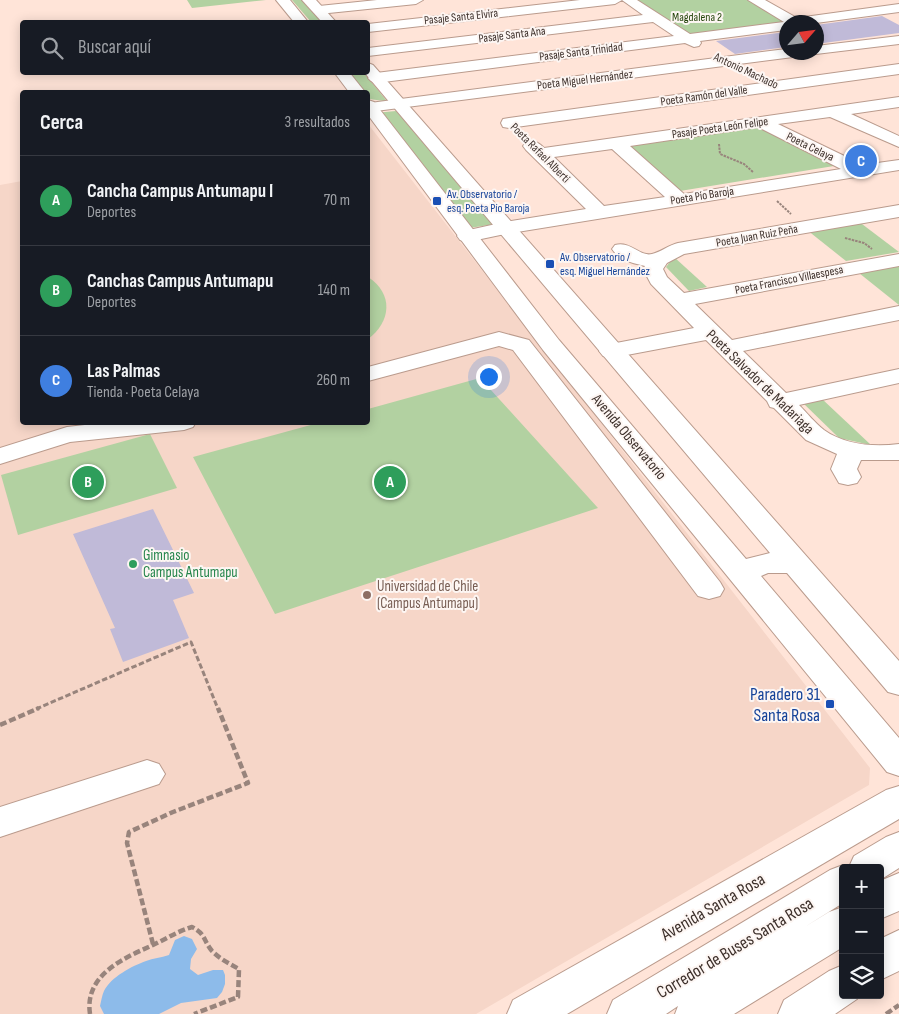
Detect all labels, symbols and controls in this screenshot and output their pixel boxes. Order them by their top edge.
street label: Pasaje Santa Elvira [423,6,499,28]
park label: Magdalena 2 [672,10,722,25]
north arrow [779,15,824,60]
search box [20,20,370,75]
street label: Pasaje Santa Ana [478,23,547,47]
icon: search [38,34,66,62]
text: Buscar aquí [78,36,151,59]
street label: Pasaje Santa Trinidad [538,39,624,65]
street label: Antonio Machado [710,49,781,93]
street label: Poeta Miguel Hernández [536,67,634,93]
street label: Poeta Ramón del Valle [660,82,749,110]
text: Cerca [40,110,83,135]
text: 3 resultados [285,113,350,132]
street label: Pasaje Poeta León Felipe [671,114,769,142]
street label: Poeta Rafael Alberti [507,120,573,186]
street label: Poeta Celaya [784,129,837,165]
pin: C [845,142,877,180]
text: Cancha Campus Antumapu I [87,180,273,203]
street label: Poeta Pío Baroja [669,184,735,208]
place label: Av. Observatorio / esq. Poeta Pío Baroja [446,187,530,216]
text: A [52,191,60,210]
text: 70 m [324,191,350,210]
marker: Av. Observatorio / esq. Poeta Pío Baroja [431,195,443,207]
text: Deportes [87,203,136,222]
street label: Poeta Juan Ruiz Peña [715,221,799,251]
place label: Av. Observatorio / esq. Miguel Hernández [559,250,651,279]
marker: Av. Observatorio / esq. Miguel Hernández [544,258,556,270]
street label: Poeta Francisco Villaespesa [734,262,845,298]
text: Canchas Campus Antumapu [87,270,273,293]
text: B [52,281,60,300]
text: 140 m [318,281,350,300]
text: Deportes [87,293,136,312]
street label: Poeta Salvador de Madariaga [702,326,818,438]
text: Las Palmas [87,360,160,383]
your location [476,364,502,390]
text: C [52,371,60,390]
text: 260 m [316,371,350,390]
text: Tienda · Poeta Celaya [87,383,199,402]
street label: Avenida Observatorio [587,389,670,484]
pin: B [72,463,104,501]
pin: A [374,463,406,501]
place label: Gimnasio Campus Antumapu [143,546,238,582]
marker: Gimnasio Campus Antumapu [127,558,139,570]
place label: Universidad de Chile (Campus Antumapu) [377,577,478,613]
marker: Universidad de Chile (Campus Antumapu) [361,589,373,601]
place label: Paradero 31 Santa Rosa [750,684,821,726]
marker: Paradero 31 Santa Rosa [824,698,836,710]
map controls [839,864,884,999]
button: + [839,864,884,909]
street label: Avenida Santa Rosa [656,869,769,946]
street label: Corredor de Buses Santa Rosa [653,893,817,1003]
button: − [839,909,884,954]
button: layers [839,954,884,999]

